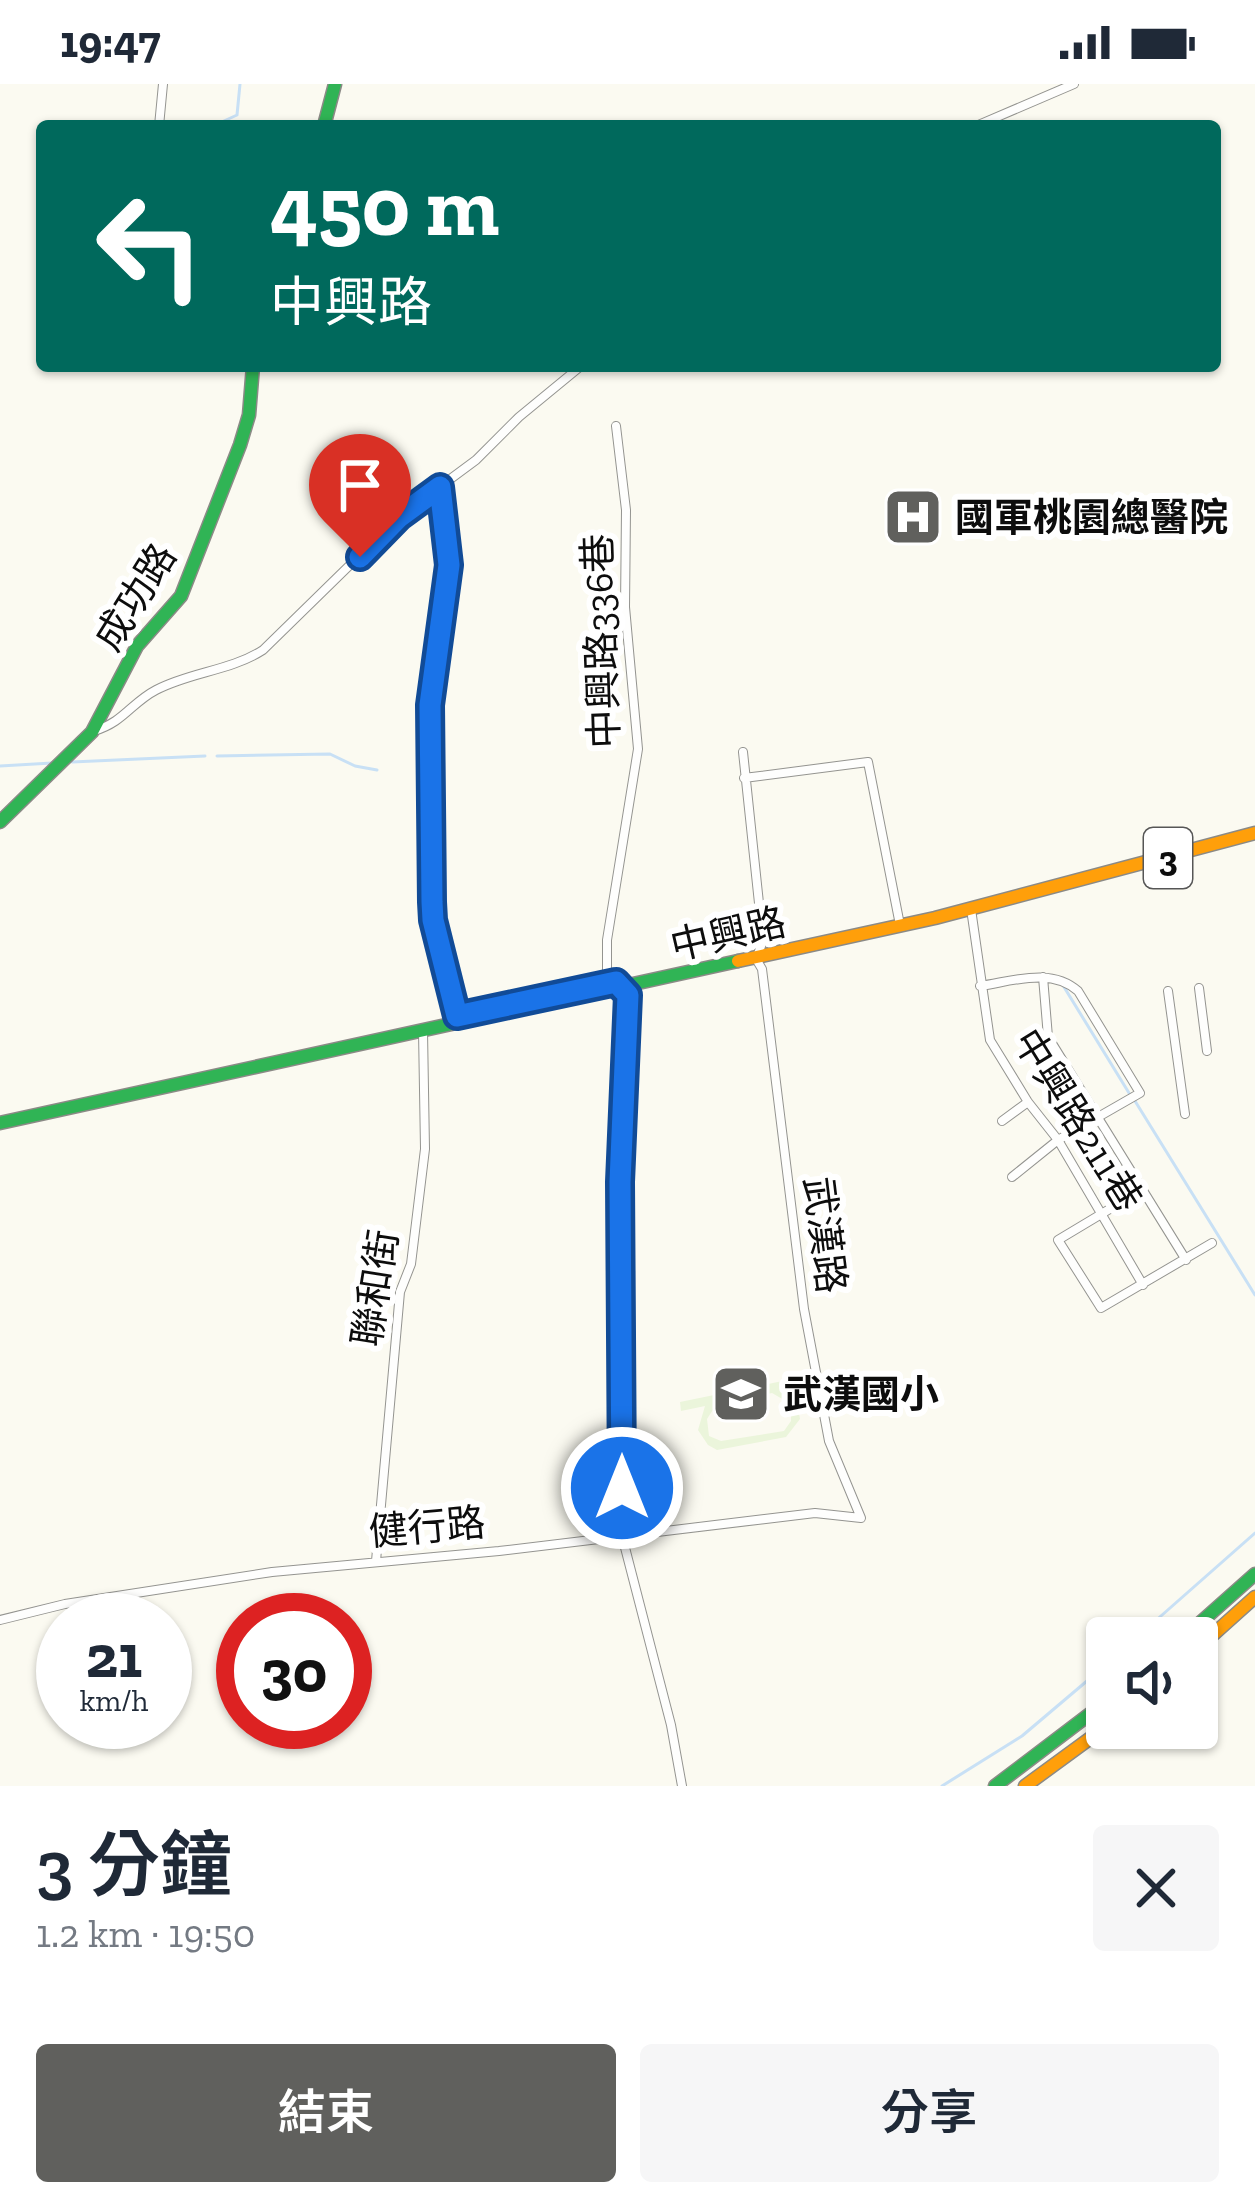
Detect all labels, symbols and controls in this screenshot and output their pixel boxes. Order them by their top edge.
text: 19:47 [60,15,160,69]
text: 450 m [270,156,499,257]
icon: left [72,168,228,324]
text: 中興路 [270,270,432,335]
pin [309,434,411,557]
icon: arrive [327,452,393,518]
hospital icon: 國軍桃園總醫院 [882,486,944,548]
place label: 國軍桃園總醫院 [955,494,1228,541]
street label: 中興路336巷 [574,533,628,749]
street label: 成功路 [84,535,186,659]
road number: 3 [1144,828,1192,888]
street label: 中興路 [666,898,790,970]
street label: 中興路211巷 [1003,1020,1153,1220]
street label: 武漢路 [795,1174,855,1296]
street label: 聯和街 [343,1227,407,1349]
school or university icon: 武漢國小 [710,1363,772,1425]
place label: 武漢國小 [783,1371,939,1418]
position arrow [559,1425,685,1551]
street label: 健行路 [367,1498,487,1556]
speed limit sign: 30 [216,1593,372,1749]
map controls [1086,1617,1218,1749]
button: sound [1086,1617,1218,1749]
text: 21 [86,1620,142,1692]
text: km/h [80,1683,148,1719]
text: 3 分鐘 [36,1822,232,1908]
button: close [1093,1825,1219,1951]
text: 1.2 km · 19:50 [36,1910,255,1957]
button: 結束 [36,2044,616,2182]
button: 分享 [640,2044,1219,2182]

